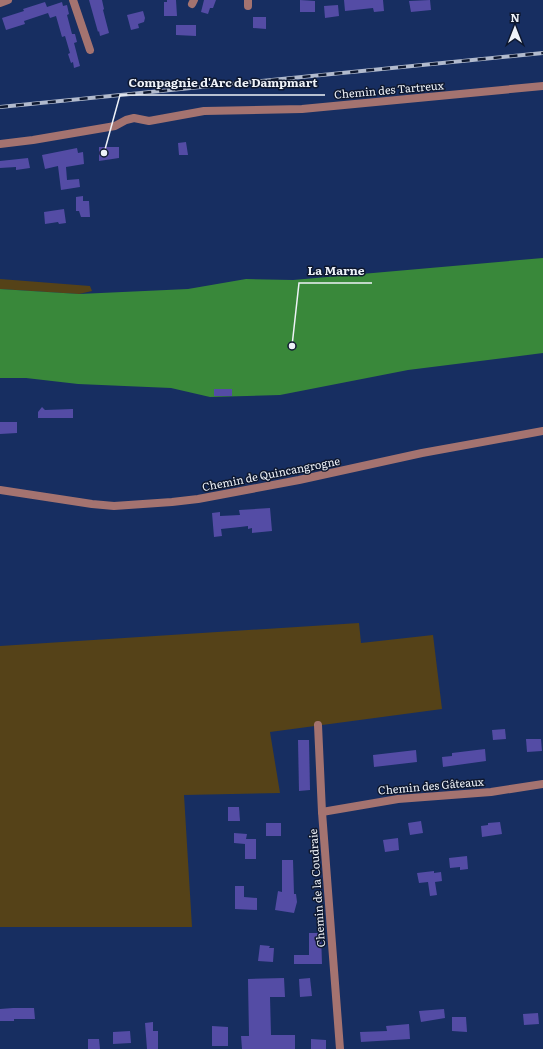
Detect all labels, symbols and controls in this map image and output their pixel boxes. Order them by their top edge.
north arrow [495,8,535,48]
text: N [510,9,520,25]
callout: Compagnie d'Arc de Dampmart [120,71,325,95]
text: Compagnie d'Arc de Dampmart [129,73,318,91]
street label: Chemin des Tartreux [333,76,445,102]
callout: La Marne [299,259,372,283]
text: La Marne [307,261,365,279]
street label: Chemin de Quincangrogne [200,452,341,494]
street label: Chemin des Gâteaux [377,772,485,798]
street label: Chemin de la Coudraie [304,828,328,948]

